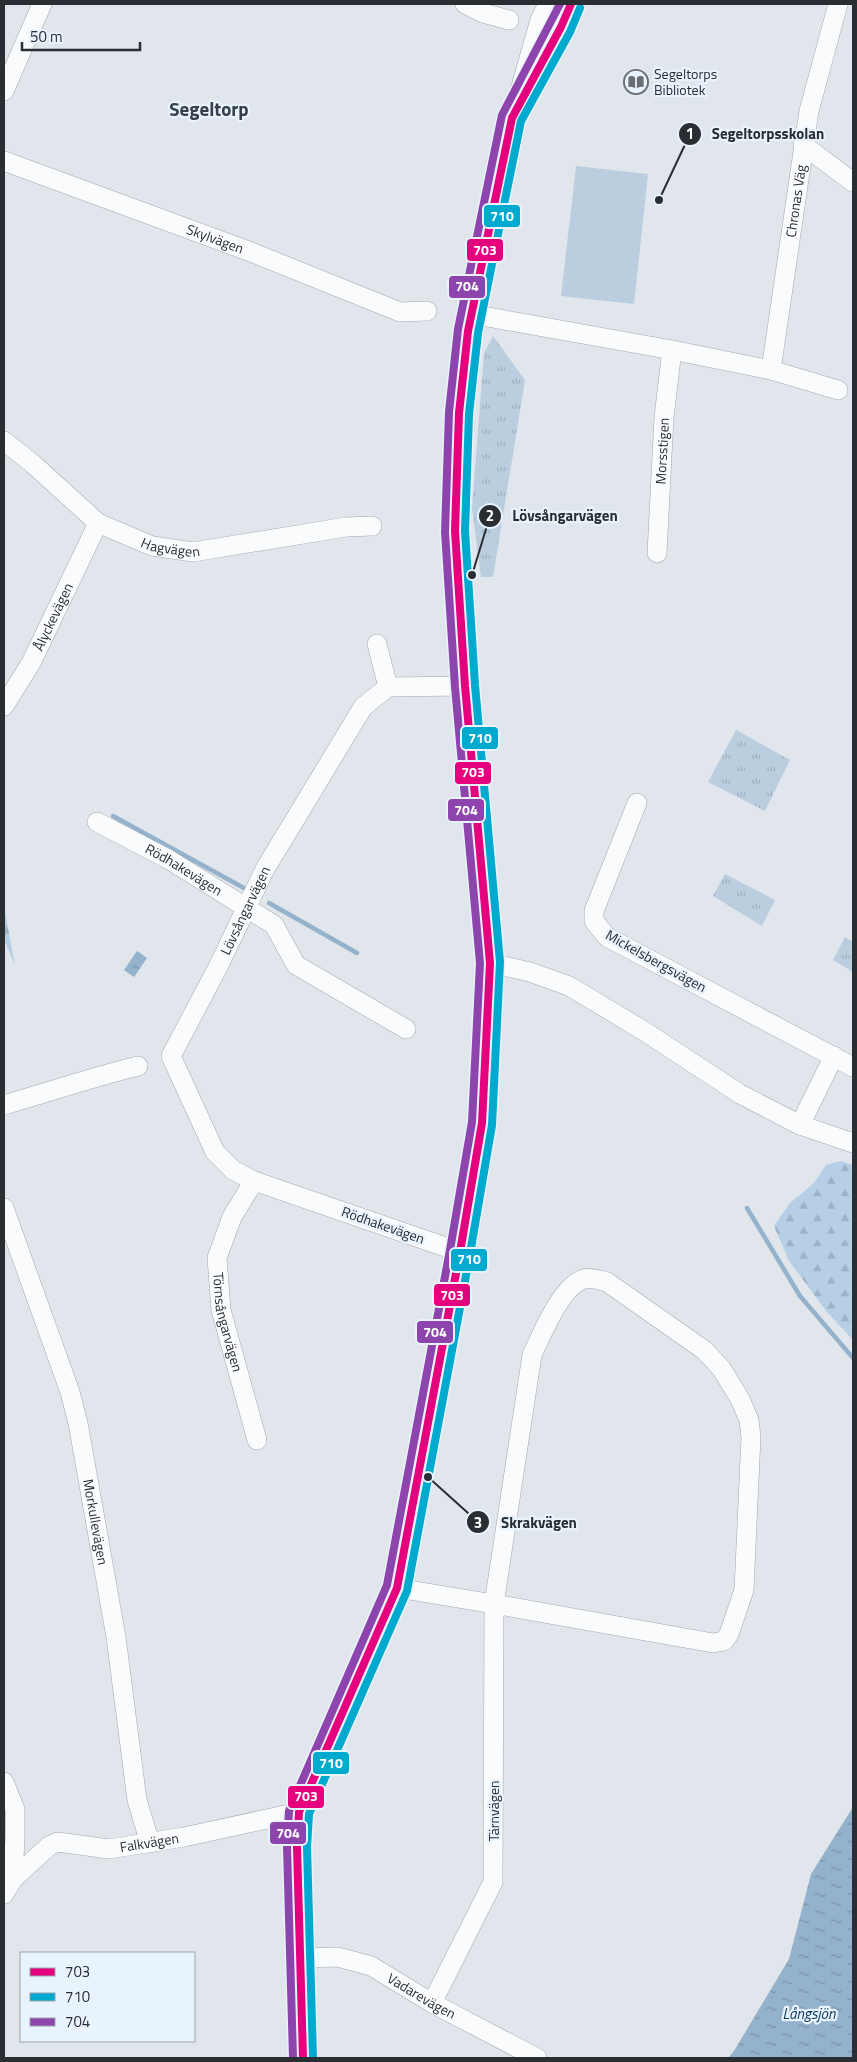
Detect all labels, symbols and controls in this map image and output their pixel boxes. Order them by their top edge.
scale bar [22,20,140,52]
text: 50 m [30,25,63,48]
place label: Segeltorps Bibliotek [654,63,717,100]
library icon: Segeltorps Bibliotek [623,69,649,95]
district label: Segeltorp [169,94,249,123]
callout: Segeltorpsskolan [677,119,835,149]
text: 1 [686,122,694,145]
text: Segeltorpsskolan [712,122,824,145]
street label: Chronas Väg [780,163,811,239]
line badge: 710 [483,204,521,228]
text: 710 [490,205,514,226]
street label: Skylvägen [184,218,247,258]
line badge: 703 [466,238,504,262]
text: 703 [473,239,497,260]
line badge: 704 [448,275,486,299]
text: 704 [455,275,479,296]
street label: Morsstigen [650,417,674,485]
callout: Lövsångarvägen [477,501,628,531]
text: 2 [486,504,494,527]
text: Lövsångarvägen [512,504,618,527]
street label: Hagvägen [138,532,201,562]
street label: Ålyckevägen [27,579,78,654]
line badge: 710 [461,726,499,750]
text: 710 [468,727,492,748]
line badge: 703 [454,761,492,785]
text: 703 [461,761,485,782]
line badge: 704 [447,798,485,822]
text: 704 [454,799,478,820]
street label: Rödhakevägen [142,838,227,900]
street label: Lövsångarvägen [214,862,275,958]
street label: Mickelsbergsvägen [602,924,711,997]
street label: Rödhakevägen [339,1200,428,1249]
line badge: 710 [450,1248,488,1272]
text: 710 [457,1248,481,1269]
street label: Törnsångarvägen [208,1272,249,1374]
line badge: 703 [433,1283,471,1307]
text: 703 [440,1284,464,1305]
line badge: 704 [416,1320,454,1344]
text: 704 [423,1321,447,1342]
street label: Morkullevägen [78,1477,114,1567]
callout: Skrakvägen [466,1507,587,1537]
text: 3 [474,1511,482,1534]
text: Skrakvägen [501,1511,577,1534]
line badge: 710 [312,1751,350,1775]
text: 710 [319,1752,343,1773]
street label: Tärnvägen [483,1781,504,1841]
line badge: 703 [287,1785,325,1809]
text: 703 [294,1785,318,1806]
line badge: 704 [269,1821,307,1845]
text: 704 [276,1822,300,1843]
street label: Falkvägen [118,1827,180,1857]
legend [20,1952,195,2042]
text: 703 [65,1960,90,1983]
street label: Vadarevägen [383,1967,460,2024]
text: 710 [65,1985,90,2008]
water label: Långsjön [783,2002,836,2025]
text: 704 [65,2010,90,2033]

